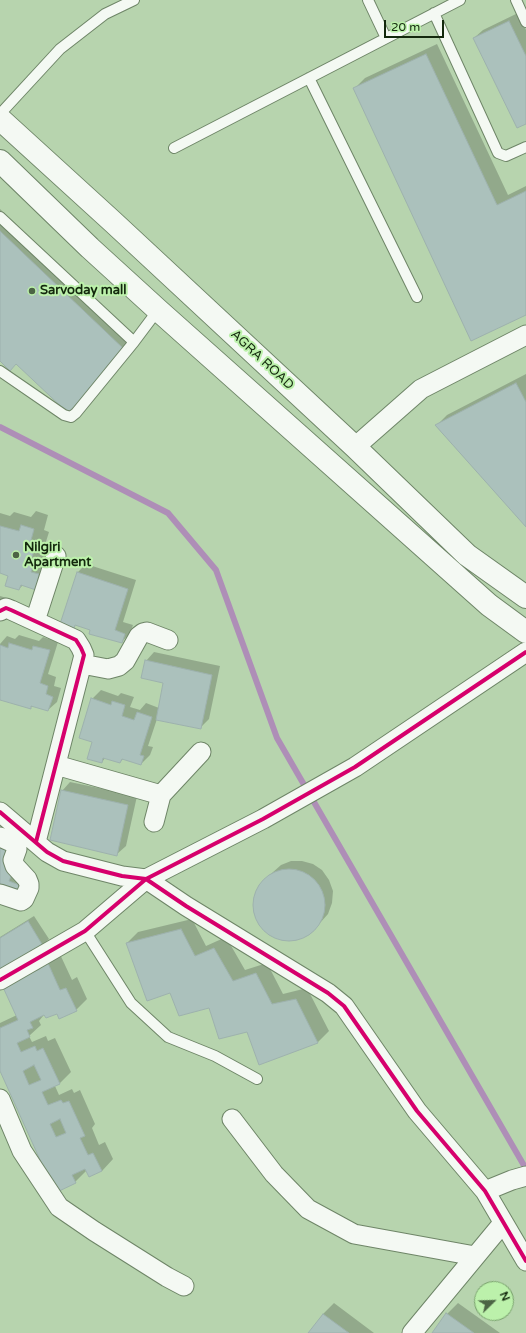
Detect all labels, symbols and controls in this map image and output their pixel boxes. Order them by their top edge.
scale bar [386,12,446,38]
text: 20 m [391,20,420,34]
place label: Sarvoday mall [40,283,126,299]
marker: Sarvoday mall [27,286,37,296]
street label: AGRA ROAD [227,327,297,393]
place label: Nilgiri Apartment [24,540,91,571]
marker: Nilgiri Apartment [11,550,21,560]
north arrow [474,1281,514,1321]
text: N [497,1290,512,1303]

